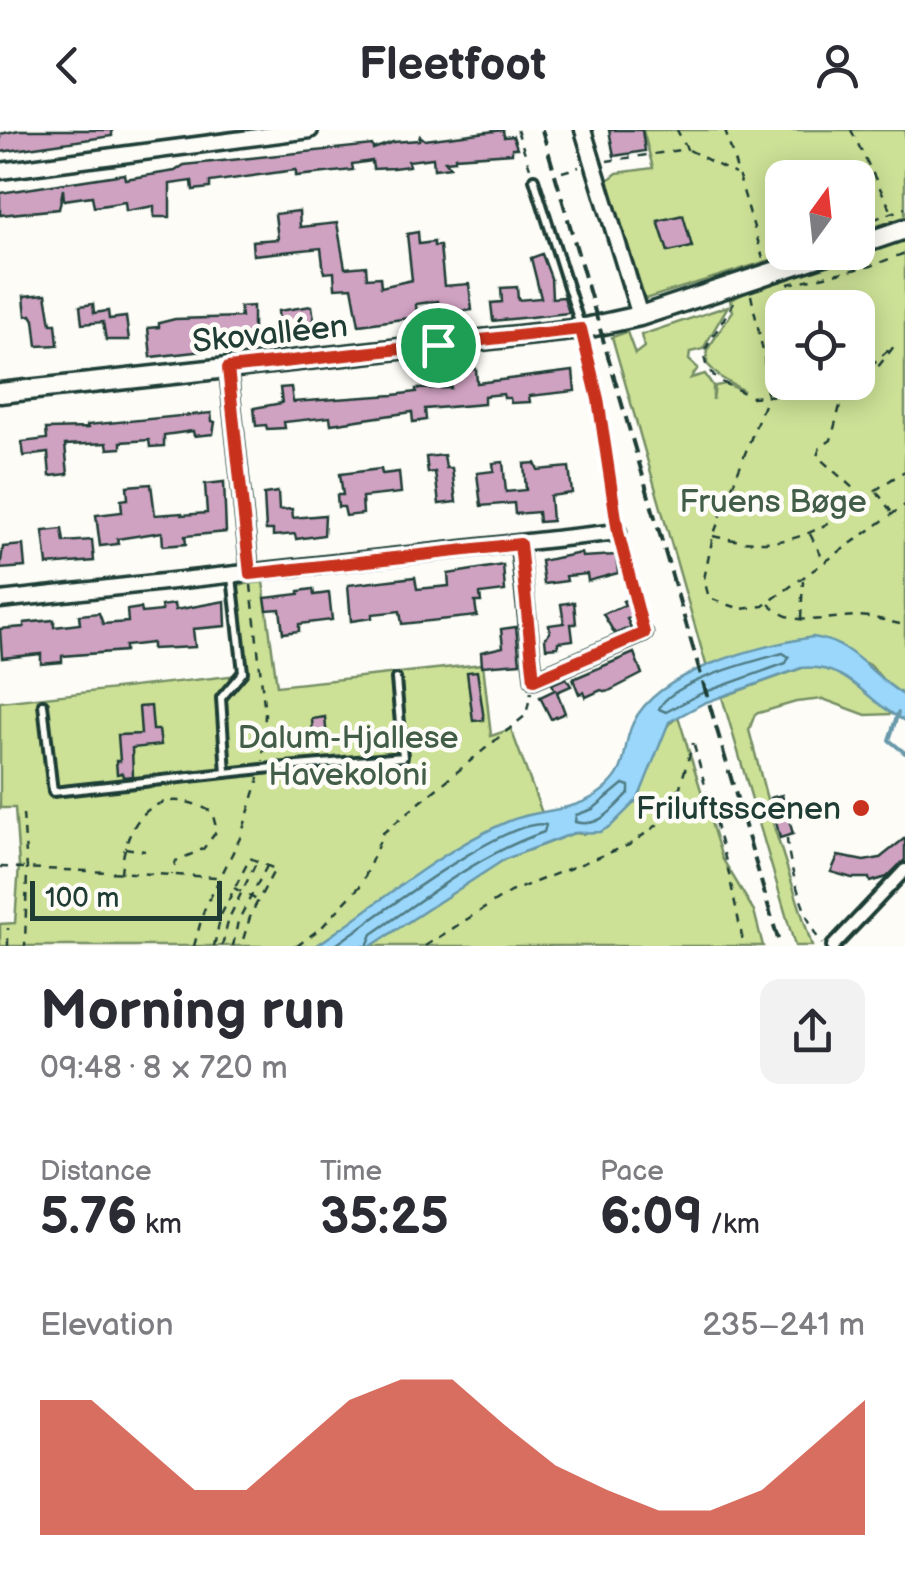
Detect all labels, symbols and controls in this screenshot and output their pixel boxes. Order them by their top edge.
icon: back [40,38,95,93]
text: Fleetfoot [359,38,546,93]
icon: person [810,38,865,93]
north arrow [765,160,875,270]
map controls [765,160,875,400]
button: locate [765,290,875,400]
pin [396,303,481,388]
street label: Skovalléen [191,307,350,362]
icon: arrive [411,318,466,373]
park label: Fruens Bøge [679,483,867,522]
park label: Dalum-Hjallese Havekoloni [237,719,459,795]
place label: Friluftsscenen [636,790,841,829]
marker: Friluftsscenen [850,797,872,819]
scale bar [30,876,222,920]
text: 100 m [45,882,119,915]
text: Morning run [40,978,345,1045]
button: share [760,979,865,1084]
text: 09:48 · 8 × 720 m [40,1049,288,1088]
text: Distance [40,1155,152,1188]
text: Time [320,1155,382,1188]
text: Pace [600,1155,664,1188]
text: 5.76 [40,1188,137,1248]
text: 35:25 [320,1188,449,1248]
text: 6:09 [600,1188,703,1248]
text: km [137,1208,182,1241]
text: /km [703,1208,760,1241]
text: Elevation [40,1306,173,1345]
text: 235–241 m [702,1306,865,1345]

